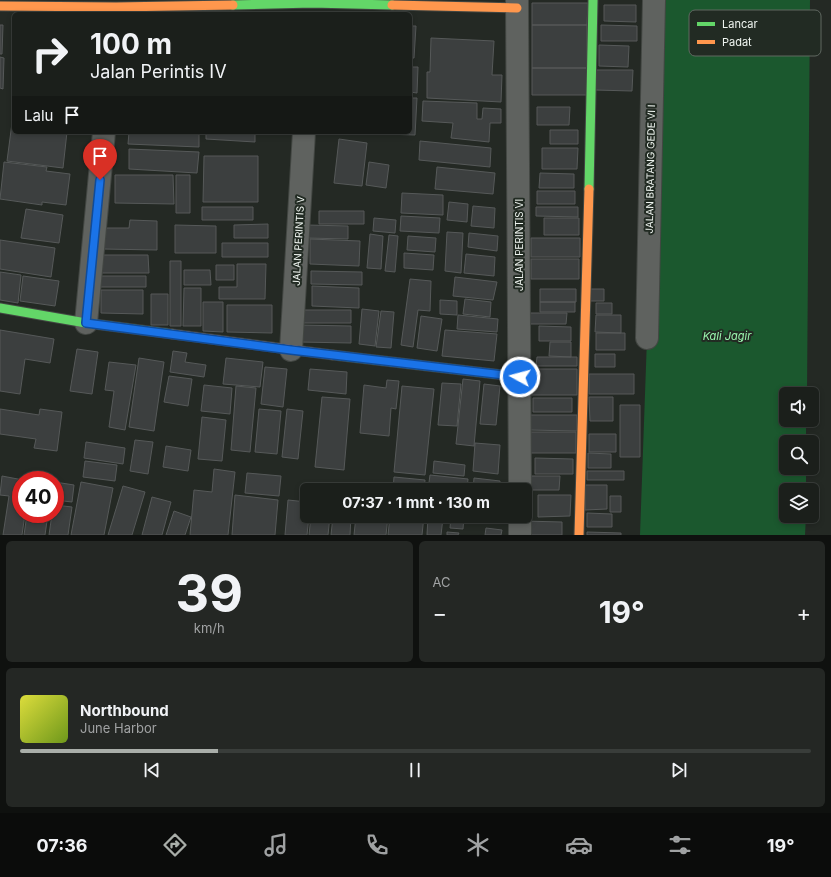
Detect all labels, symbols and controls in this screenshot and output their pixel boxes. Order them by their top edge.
legend [689,10,821,56]
text: Lancar [722,17,758,31]
text: 100 m [90,27,172,61]
icon: right [24,28,76,80]
text: Padat [722,35,752,49]
text: Jalan Perintis IV [90,61,227,82]
icon: arrive [61,104,83,126]
street label: JALAN BRATANG GEDE VI I [643,104,657,234]
text: Lalu [24,106,53,125]
pin [83,139,117,180]
icon: arrive [89,145,111,167]
street label: JALAN PERINTIS V [290,196,306,286]
street label: JALAN PERINTIS VI [513,199,525,291]
water label: Kali Jagir [703,329,752,343]
position arrow [499,356,541,398]
map controls [779,387,819,523]
button: sound [779,387,819,427]
button: search [779,435,819,475]
speed limit sign: 40 [12,471,64,523]
button: layers [779,483,819,523]
text: 07:37 · 1 mnt · 130 m [342,493,490,512]
text: 39 [176,562,243,625]
text: AC [433,574,451,590]
text: 19° [599,594,645,630]
text: − [433,600,447,626]
text: + [796,600,811,626]
text: km/h [194,620,225,636]
text: Northbound [80,701,169,720]
text: June Harbor [80,720,157,736]
icon: previous [141,759,163,781]
icon: pause [404,759,426,781]
icon: next [668,759,690,781]
icon: directions [161,831,189,859]
icon: music [262,831,290,859]
icon: phone [363,831,391,859]
icon: climate [464,831,492,859]
icon: car [565,831,593,859]
icon: filters [666,831,694,859]
text: 07:36 [37,835,87,856]
text: 19° [767,835,794,856]

